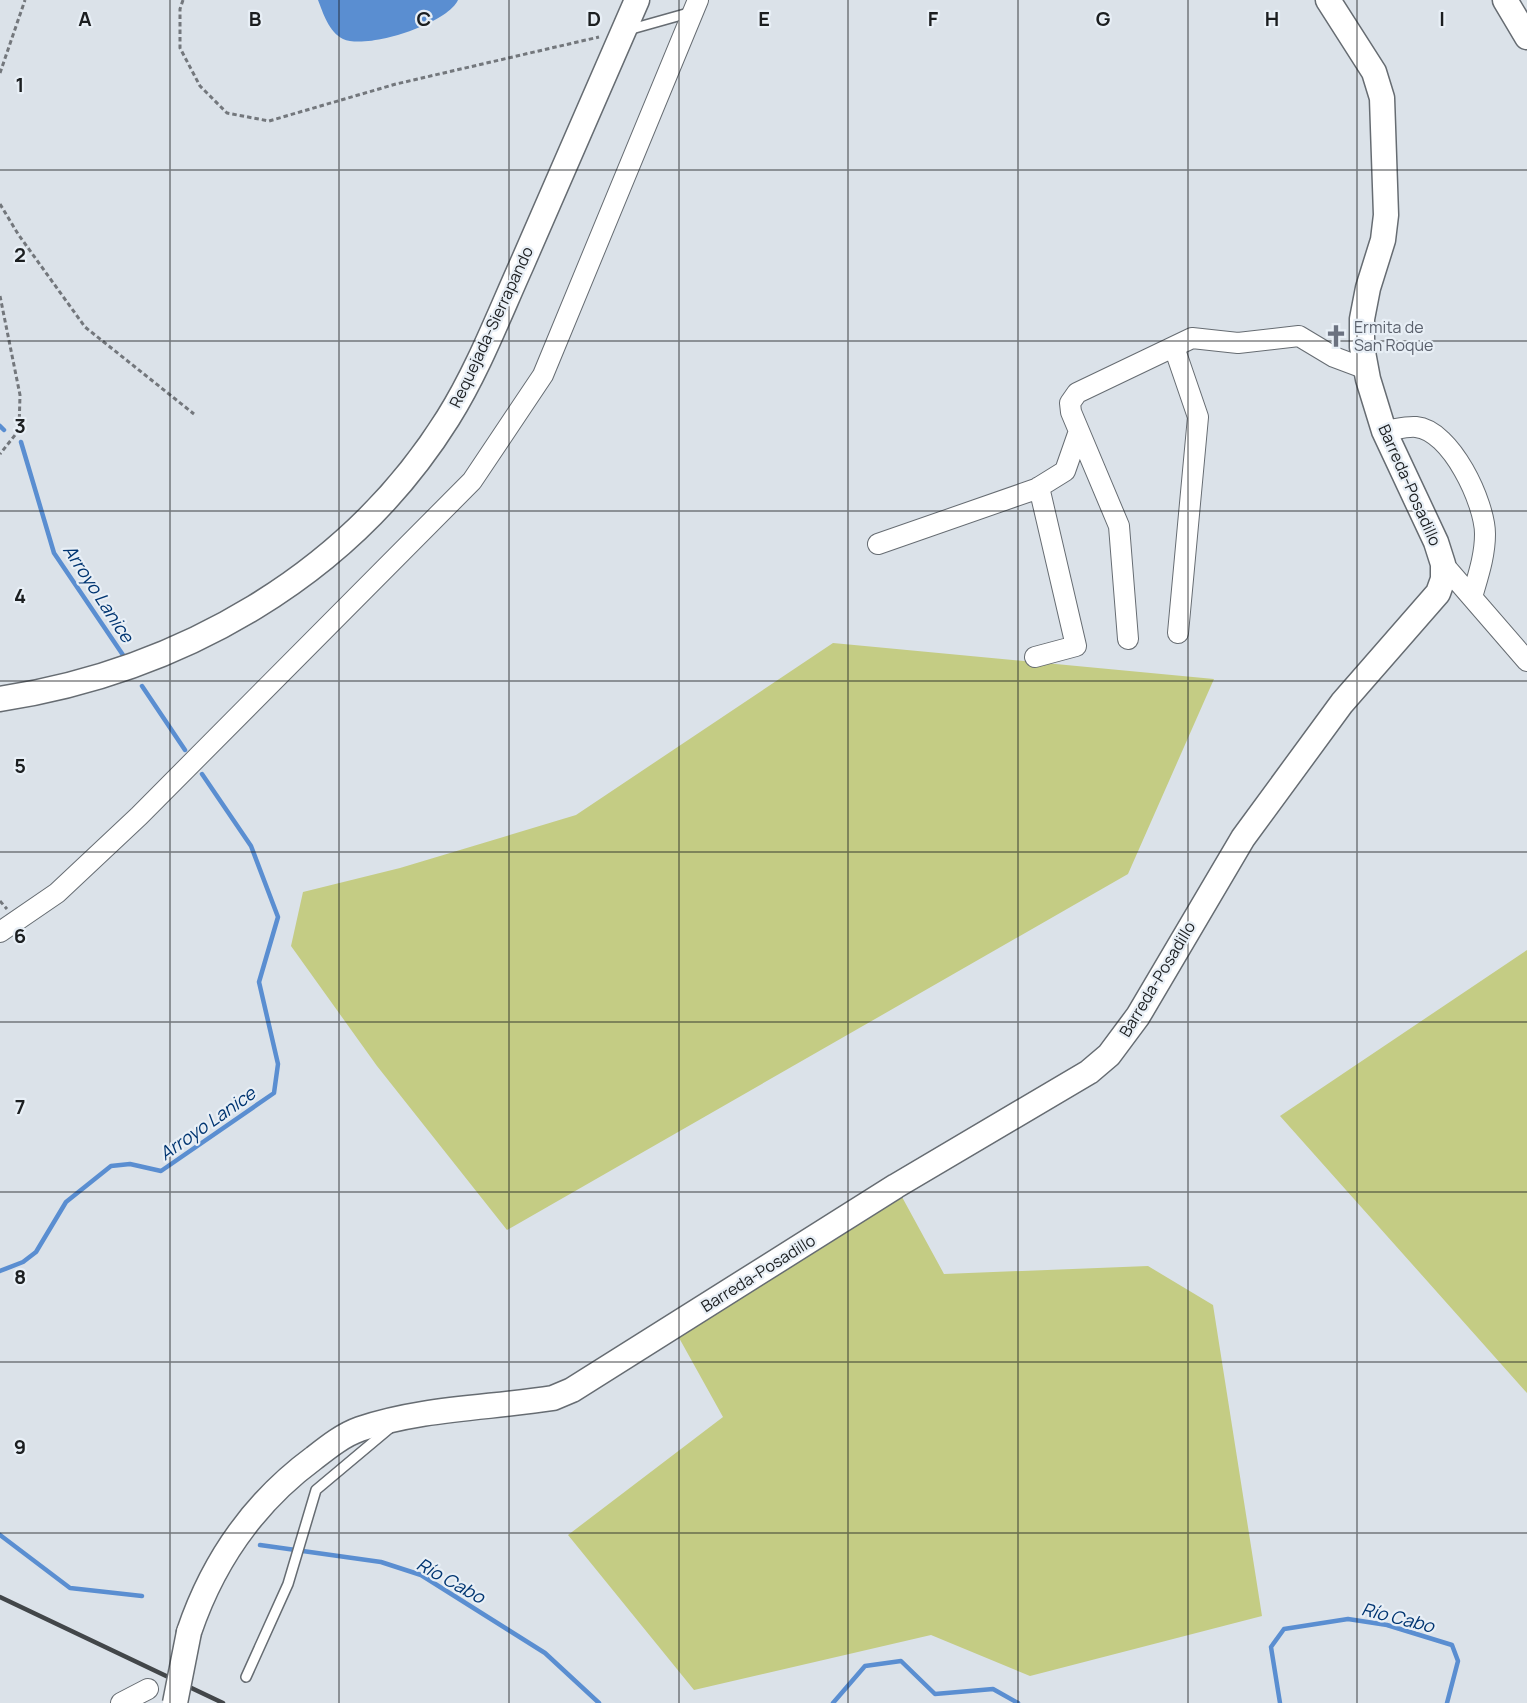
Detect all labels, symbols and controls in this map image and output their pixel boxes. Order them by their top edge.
text: A [78,5,92,32]
text: B [249,5,262,32]
text: C [417,5,431,32]
text: D [587,5,601,32]
text: E [758,5,770,32]
text: F [928,5,939,32]
text: G [1096,5,1111,32]
text: H [1265,5,1279,32]
text: I [1439,5,1445,32]
text: 1 [16,71,24,98]
text: 2 [14,241,26,268]
street label: Requejada-Sierrapando [444,243,538,411]
place label: Ermita de San Roque [1354,316,1433,356]
church icon: Ermita de San Roque [1323,323,1349,349]
text: 3 [14,412,26,439]
street label: Barreda-Posadillo [1373,421,1447,549]
water label: Arroyo Lanice [58,539,140,648]
text: 4 [14,582,26,609]
text: 5 [14,752,26,779]
street label: Barreda-Posadillo [1114,917,1200,1041]
text: 6 [14,922,26,949]
water label: Arroyo Lanice [154,1080,261,1165]
text: 7 [15,1093,25,1120]
street label: Barreda-Posadillo [697,1229,819,1317]
text: 8 [14,1263,26,1290]
text: 9 [14,1433,26,1460]
water label: Río Cabo [413,1552,490,1609]
water label: Río Cabo [1359,1596,1438,1638]

